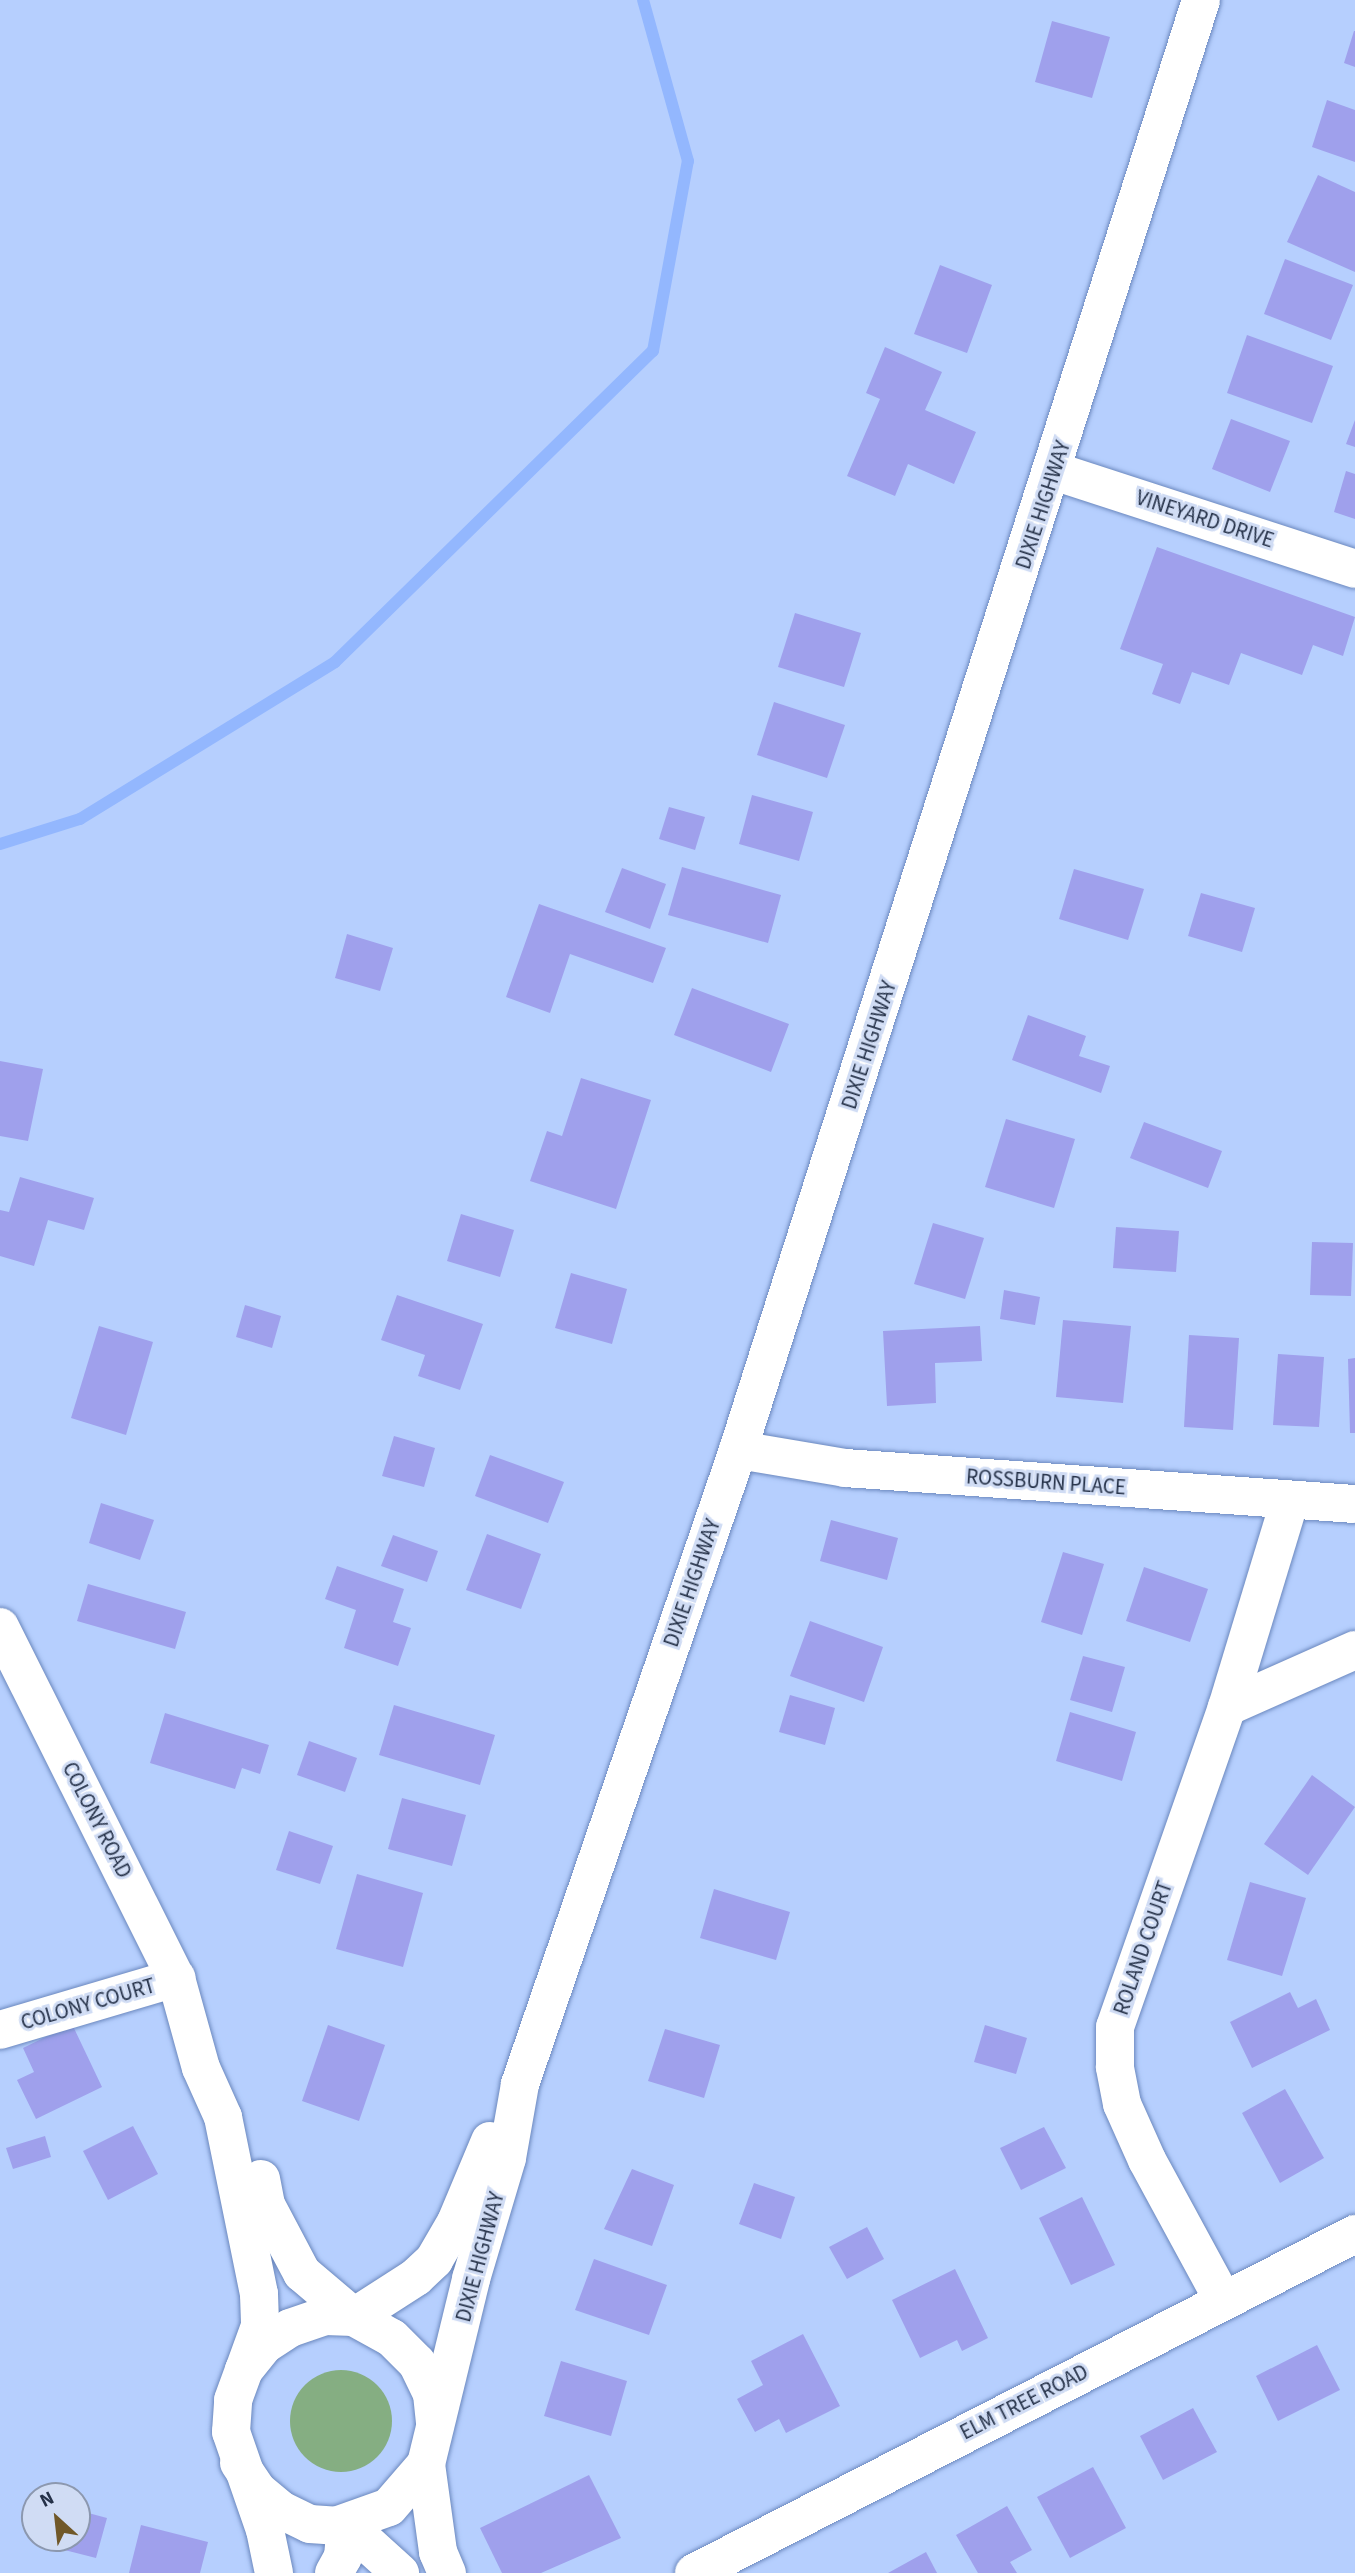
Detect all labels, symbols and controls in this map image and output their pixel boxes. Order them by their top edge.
street label: DIXIE HIGHWAY [1010,438,1076,572]
street label: VINEYARD DRIVE [1133,485,1277,553]
street label: DIXIE HIGHWAY [836,978,902,1112]
street label: ROSSBURN PLACE [965,1464,1127,1500]
street label: DIXIE HIGHWAY [658,1516,726,1650]
street label: COLONY ROAD [57,1758,137,1882]
street label: ROLAND COURT [1108,1878,1178,2018]
street label: COLONY COURT [18,1973,158,2035]
street label: DIXIE HIGHWAY [451,2189,509,2325]
street label: ELM TREE ROAD [956,2359,1092,2445]
north arrow [21,2482,91,2552]
text: N [35,2485,59,2515]

